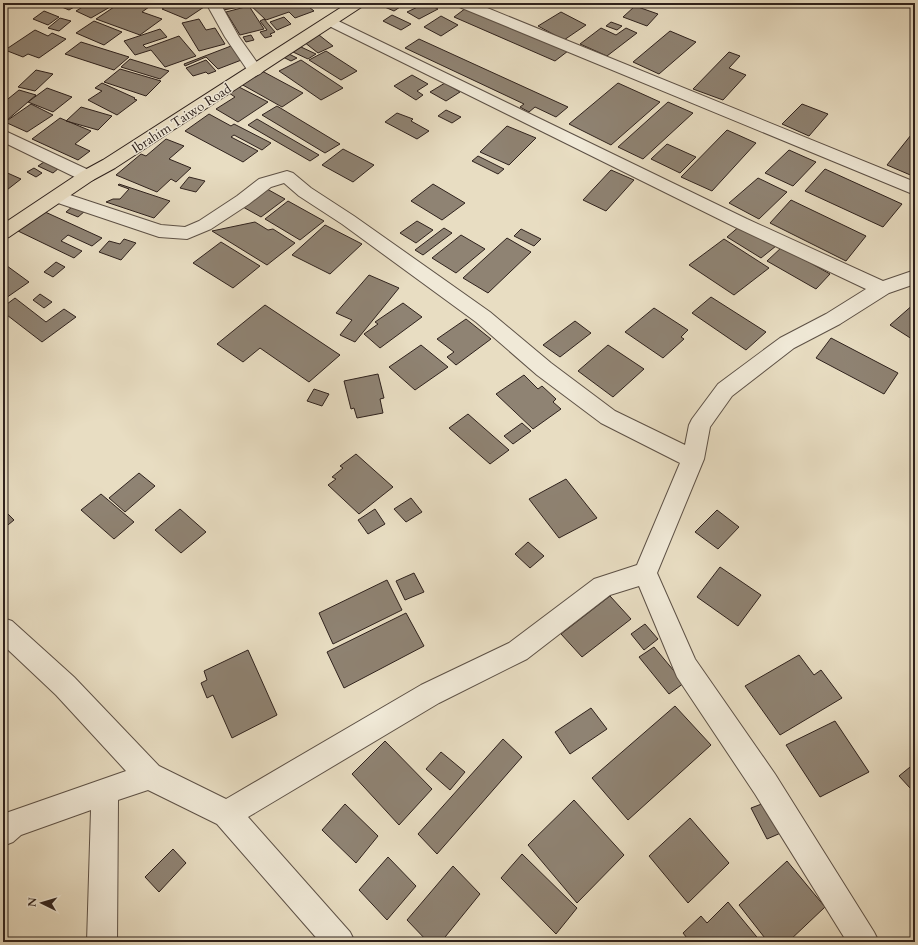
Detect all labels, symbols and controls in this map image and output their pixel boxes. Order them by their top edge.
street label: Ibrahim Taiwo Road [128,80,235,158]
north arrow [22,883,62,923]
text: N [25,896,40,908]

